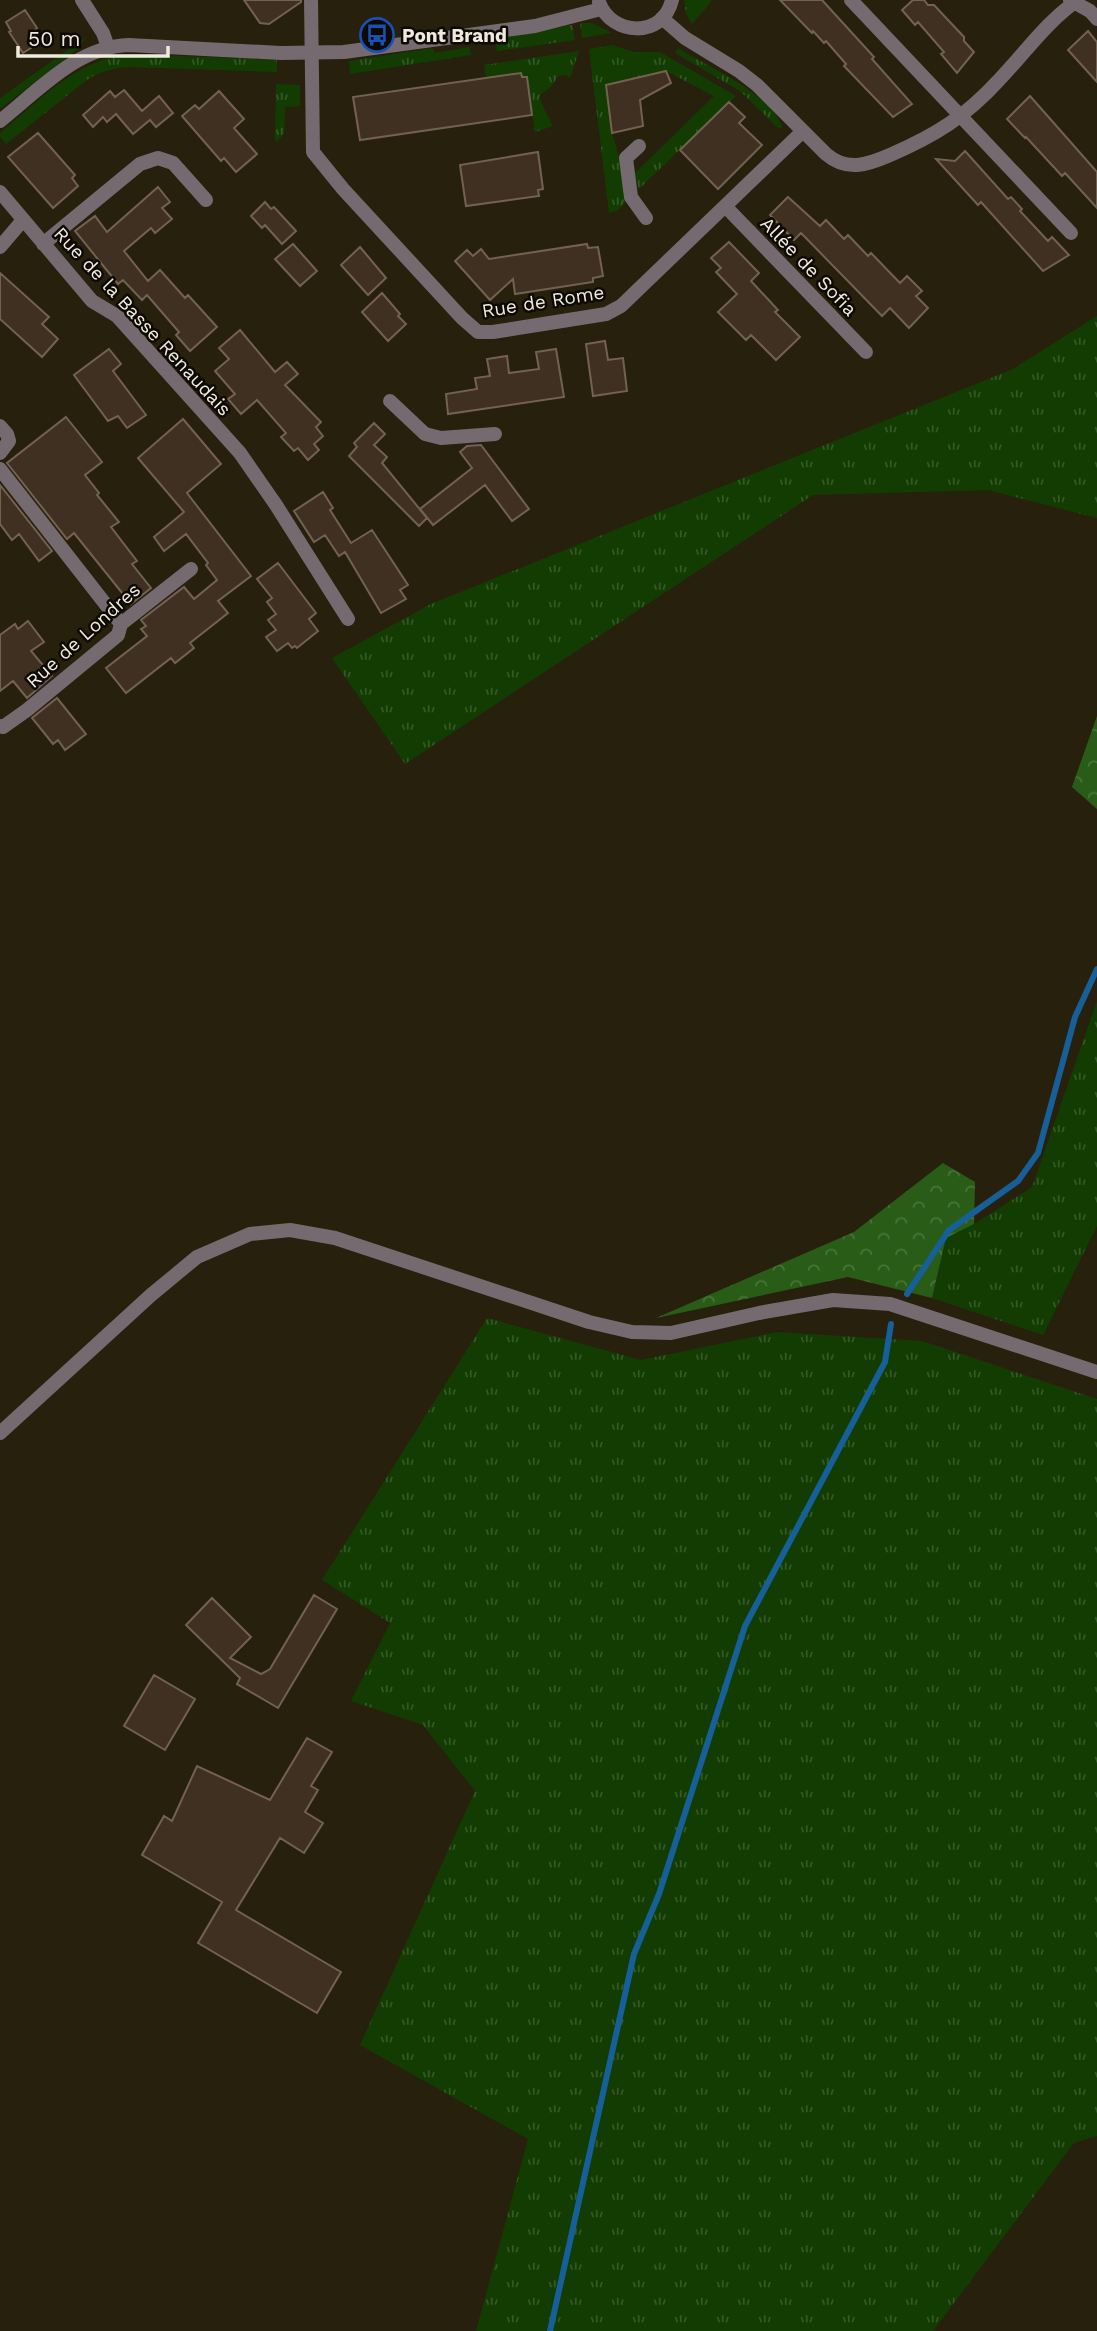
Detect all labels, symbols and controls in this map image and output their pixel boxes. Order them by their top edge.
scale bar [18,14,168,58]
bus stop icon: Pont Brand [358,16,396,54]
place label: Pont Brand [402,24,507,47]
text: 50 m [28,26,80,51]
street label: Allée de Sofia [756,212,862,321]
street label: Rue de la Basse Renaudais [49,222,236,420]
street label: Rue de Rome [480,280,606,323]
street label: Rue de Londres [22,578,145,693]

